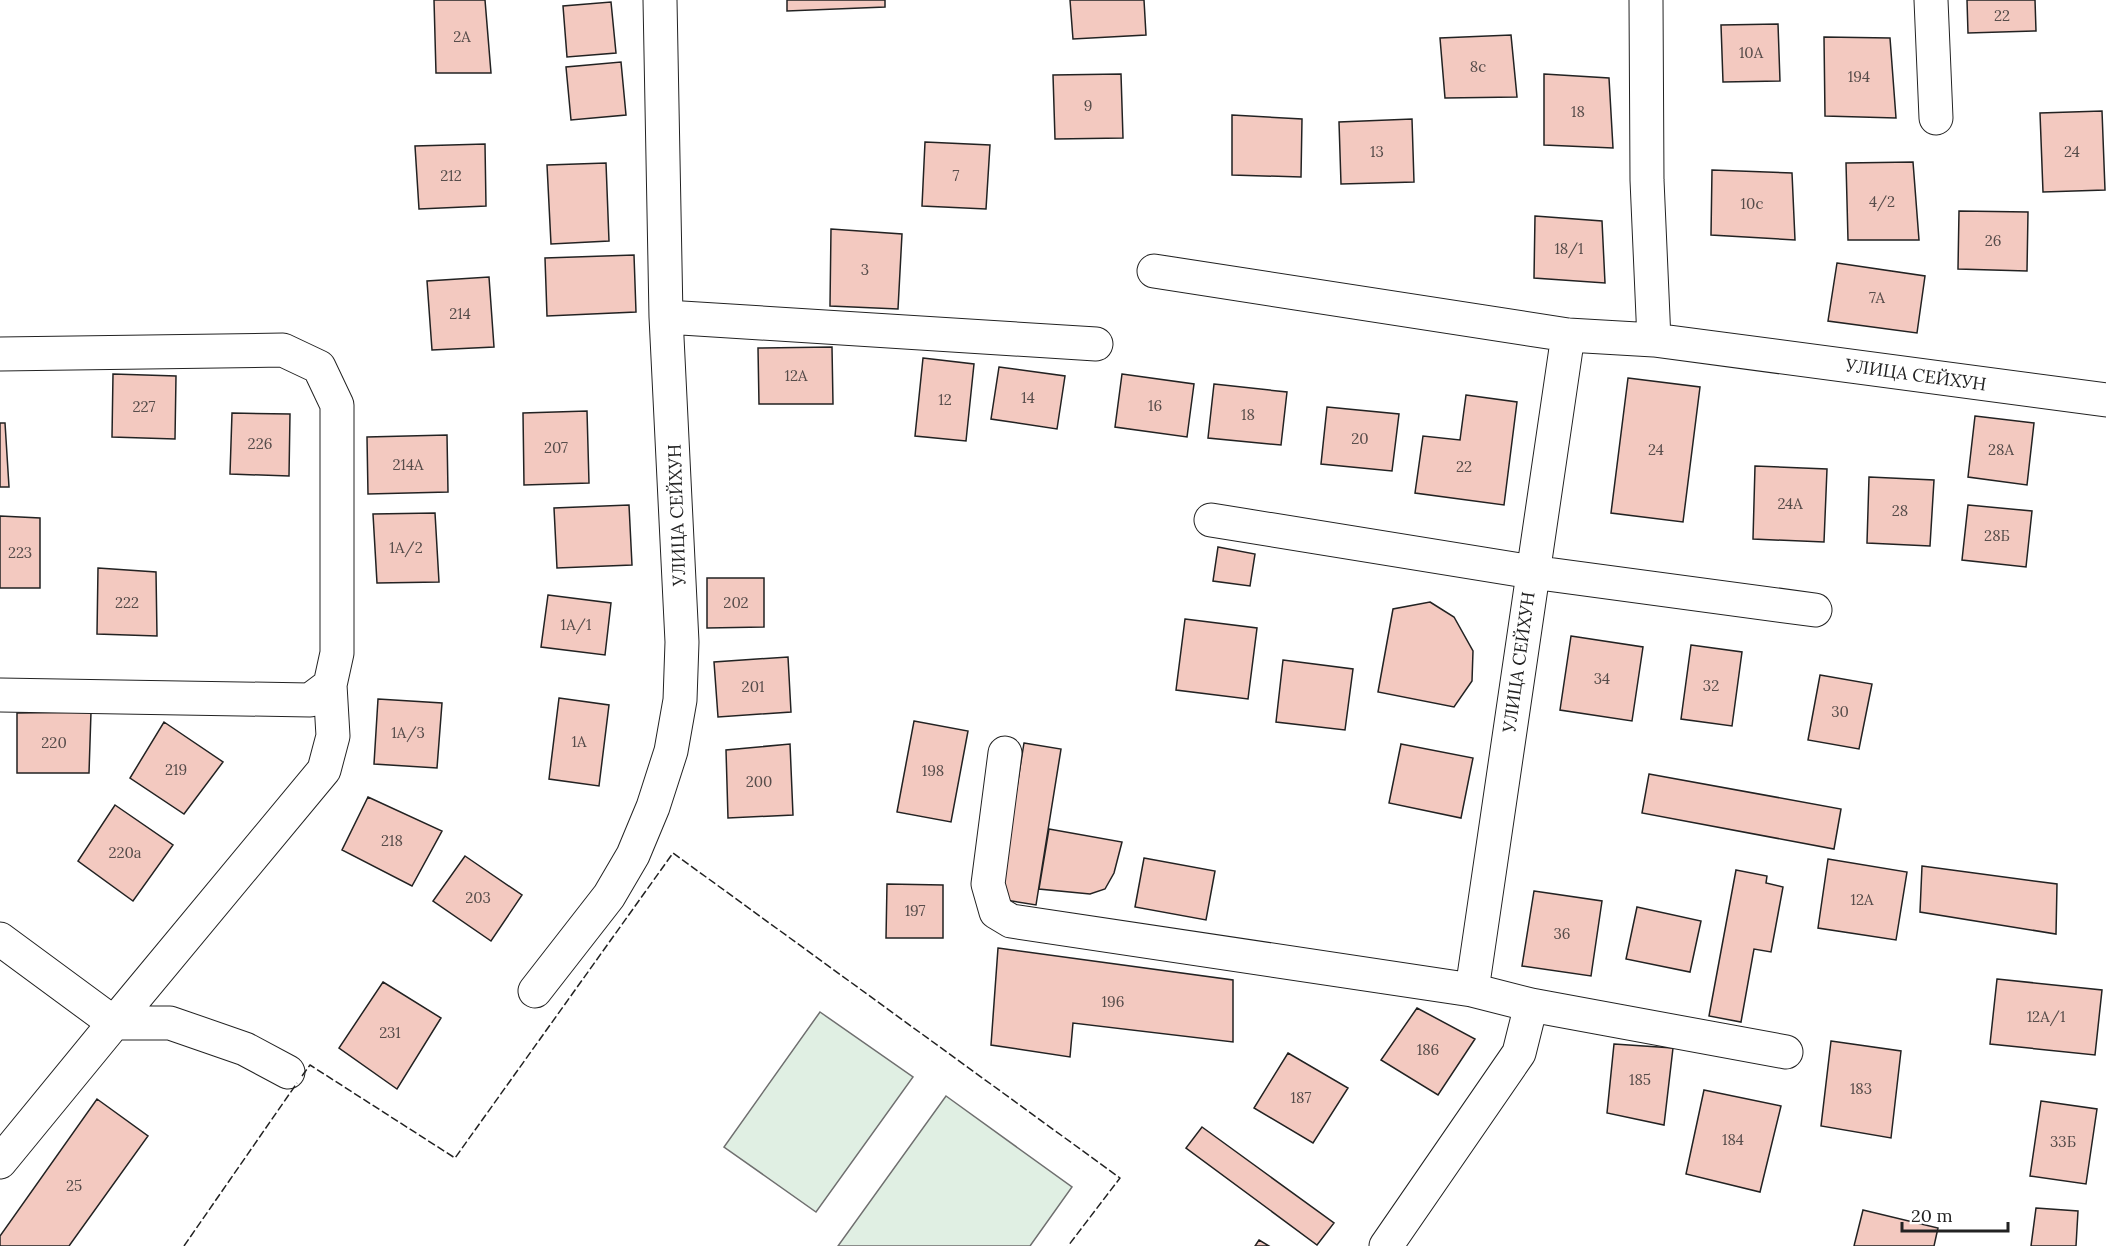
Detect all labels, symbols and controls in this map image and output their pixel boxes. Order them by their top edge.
house number: 22 [1994,6,2010,25]
house number: 2А [453,27,471,46]
house number: 10А [1739,43,1764,62]
house number: 8с [1470,57,1486,76]
house number: 194 [1848,67,1870,86]
house number: 9 [1084,96,1092,115]
house number: 18 [1571,102,1585,121]
house number: 13 [1370,142,1384,161]
house number: 24 [2064,142,2080,161]
house number: 212 [440,166,462,185]
house number: 7 [953,166,960,185]
house number: 4/2 [1869,192,1895,212]
house number: 10с [1741,194,1763,213]
house number: 26 [1985,231,2001,250]
house number: 18/1 [1554,239,1584,259]
house number: 3 [861,260,869,279]
house number: 7А [1869,288,1886,307]
house number: 214 [449,304,471,323]
street label: УЛИЦА СЕЙХУН [1843,353,1988,396]
house number: 12А [785,366,808,385]
house number: 14 [1021,388,1035,407]
house number: 12 [938,390,952,409]
house number: 16 [1148,396,1162,415]
house number: 227 [132,397,156,416]
house number: 18 [1241,405,1255,424]
house number: 20 [1351,429,1369,448]
house number: 226 [248,434,272,453]
house number: 207 [544,438,568,457]
house number: 24 [1648,440,1664,459]
house number: 28А [1988,440,2015,459]
street label: УЛИЦА СЕЙХУН [663,444,691,587]
house number: 214А [392,455,424,474]
house number: 22 [1456,457,1472,476]
house number: 24А [1777,494,1803,513]
house number: 28 [1892,501,1908,520]
house number: 28Б [1984,526,2010,545]
house number: 1А/2 [389,538,423,558]
house number: 223 [8,543,32,562]
street label: УЛИЦА СЕЙХУН [1497,590,1540,735]
house number: 222 [115,593,139,612]
house number: 202 [723,593,749,612]
house number: 1А/1 [561,615,591,635]
house number: 34 [1594,669,1610,688]
house number: 32 [1703,676,1719,695]
house number: 201 [742,677,764,696]
house number: 30 [1831,702,1849,721]
house number: 1А/3 [391,723,425,743]
house number: 1А [571,732,587,751]
house number: 220 [41,733,67,752]
house number: 219 [165,760,187,779]
house number: 198 [922,761,944,780]
house number: 200 [746,772,772,791]
house number: 218 [381,831,403,850]
house number: 220а [108,843,142,862]
house number: 203 [465,888,491,907]
house number: 12А [1851,890,1874,909]
house number: 197 [905,901,925,920]
house number: 36 [1553,924,1571,943]
house number: 196 [1102,992,1124,1011]
house number: 12А/1 [2027,1007,2065,1027]
house number: 231 [379,1023,401,1042]
house number: 186 [1417,1040,1439,1059]
house number: 185 [1629,1070,1651,1089]
house number: 183 [1850,1079,1872,1098]
house number: 187 [1291,1088,1311,1107]
house number: 184 [1722,1130,1744,1149]
house number: 33Б [2050,1132,2076,1151]
house number: 25 [66,1176,82,1195]
scale bar [1902,1195,2008,1233]
text: 20 m [1911,1204,1953,1227]

